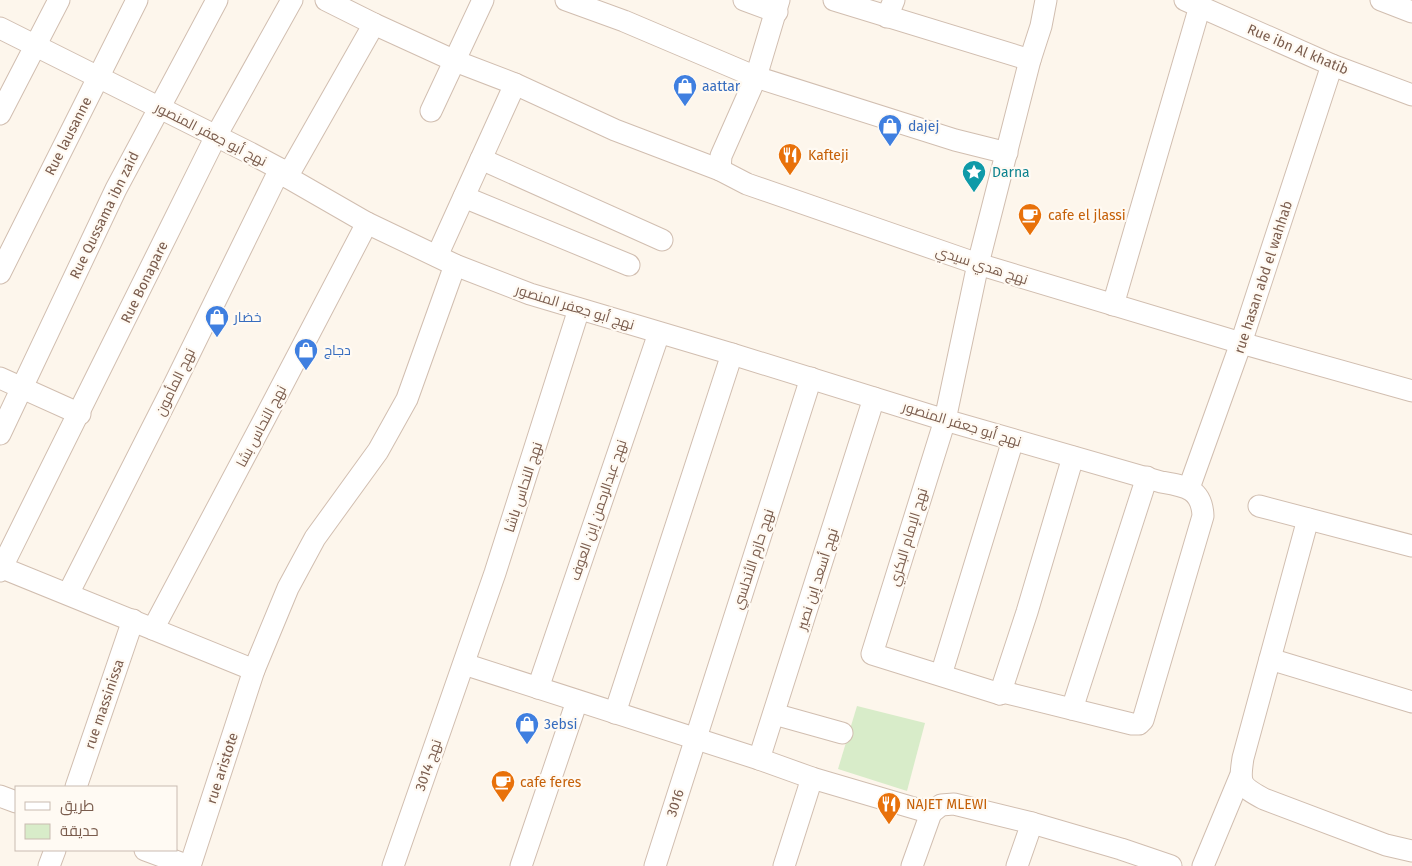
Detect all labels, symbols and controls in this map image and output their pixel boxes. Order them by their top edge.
street label: Rue ibn Al khatib [1245,20,1351,78]
shop icon: aattar [672,73,698,107]
place label: aattar [702,78,741,95]
street label: Rue lausanne [41,94,95,178]
street label: نهج أبو جعفر المنصور [151,98,270,170]
shop icon: dajej [877,113,903,147]
place label: dajej [908,118,939,135]
restaurant icon: Kafteji [777,142,803,176]
place label: Kafteji [808,147,849,164]
street label: Rue Qussama ibn zaid [66,149,143,282]
place icon: Darna [961,159,987,193]
place label: Darna [992,164,1030,181]
street label: rue hasan abd el wahhab [1231,199,1296,356]
cafe icon: cafe el jlassi [1017,202,1043,236]
place label: cafe el jlassi [1048,207,1126,224]
street label: Rue Bonapare [117,239,172,326]
street label: نهج هدي سيدي [933,243,1030,291]
street label: نهج أبو جعفر المنصور [512,280,637,334]
shop icon: خضار [204,304,230,338]
place label: خضار [233,309,262,326]
shop icon: دجاج [293,337,319,371]
place label: دجاج [324,342,351,359]
street label: نهج المأمون [151,345,199,419]
street label: نهج النحاس بشا [233,382,290,470]
street label: نهج أبو جعفر المنصور [899,397,1024,451]
street label: نهج عبدالرحمن إبن العوف [566,437,631,583]
street label: نهج النحاس باشا [501,440,546,534]
street label: نهج الإمام البكري [886,486,934,589]
street label: نهج حازم الأندلسي [729,507,780,612]
street label: نهج أسعد إبن نصير [792,526,842,633]
street label: rue massinissa [81,657,128,751]
shop icon: 3ebsi [514,711,540,745]
place label: 3ebsi [544,716,577,733]
street label: rue aristote [203,730,242,806]
street label: نهج 3014 [412,737,445,793]
cafe icon: cafe feres [490,769,516,803]
place label: cafe feres [520,774,582,791]
legend [15,786,178,851]
street label: 3016 [663,787,688,819]
restaurant icon: NAJET MLEWI [876,791,902,825]
place label: NAJET MLEWI [906,796,987,813]
text: طريق [60,797,94,816]
text: حديقة [60,822,99,840]

